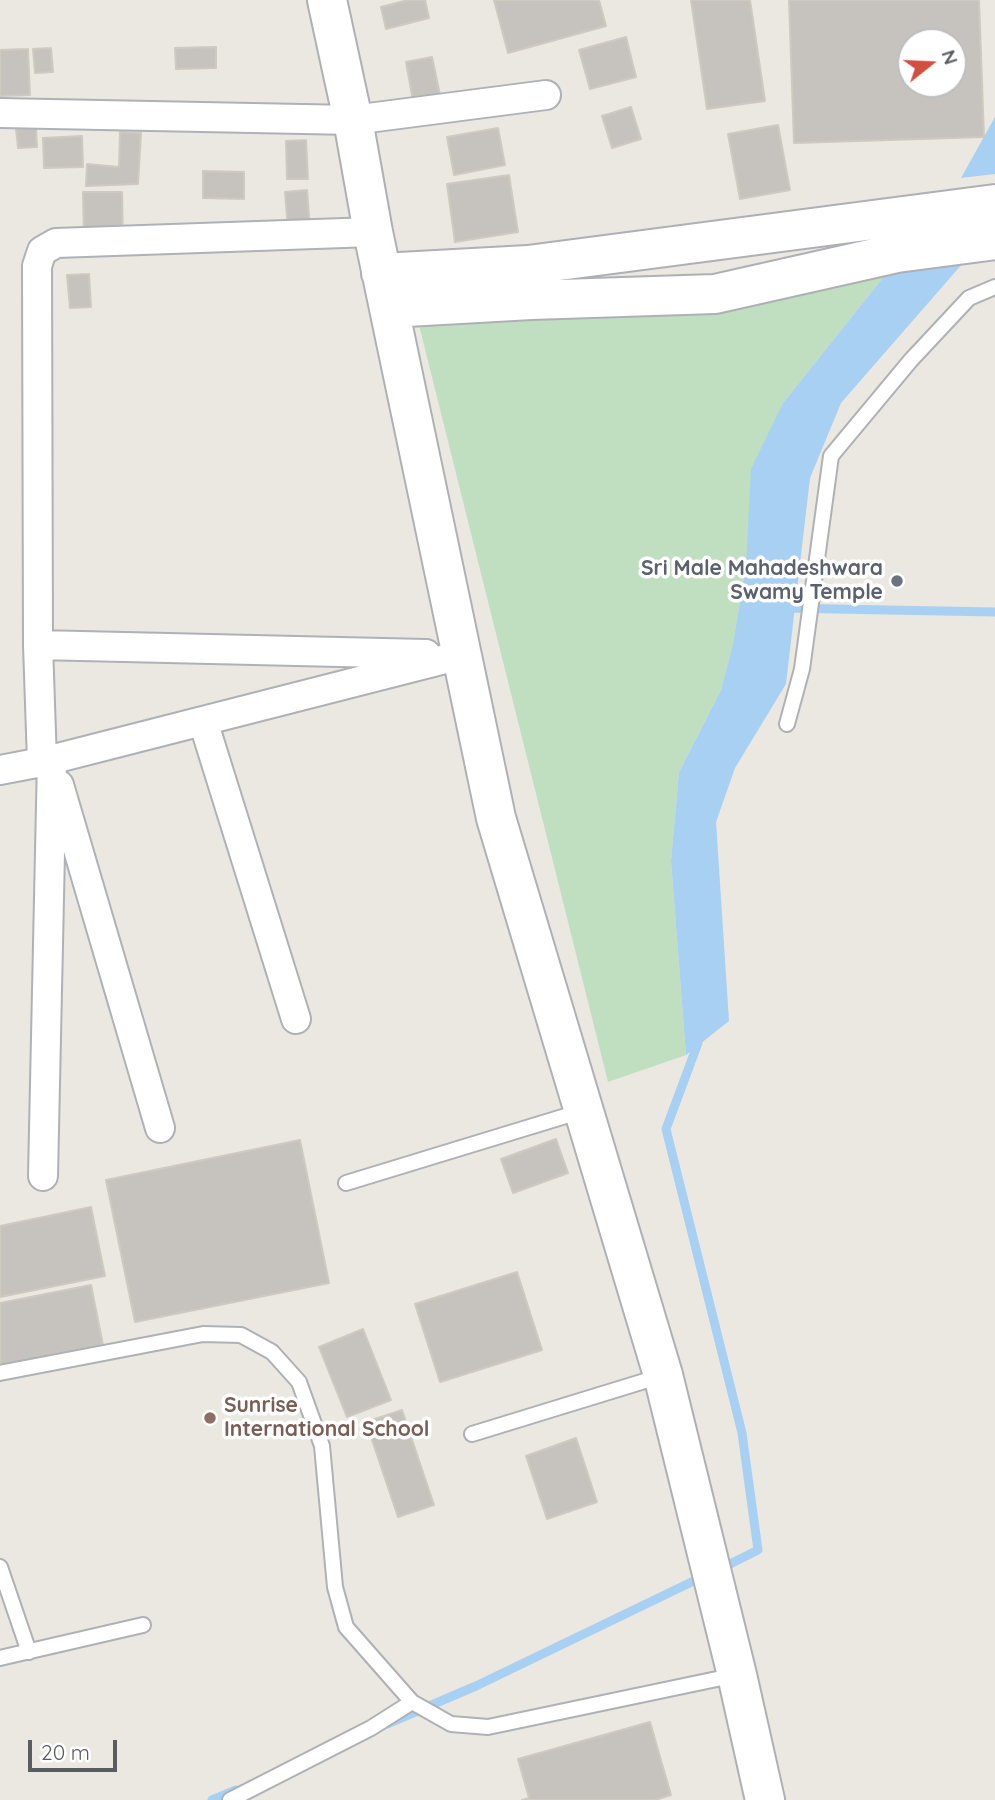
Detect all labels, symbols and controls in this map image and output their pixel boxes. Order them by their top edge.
north arrow [897,28,967,98]
text: N [936,47,964,67]
place label: Sri Male Mahadeshwara Swamy Temple [641,556,883,606]
marker: Sri Male Mahadeshwara Swamy Temple [889,573,905,589]
place label: Sunrise International School [224,1393,430,1443]
marker: Sunrise International School [202,1410,218,1426]
scale bar [32,1727,121,1771]
text: 20 m [41,1739,90,1765]

